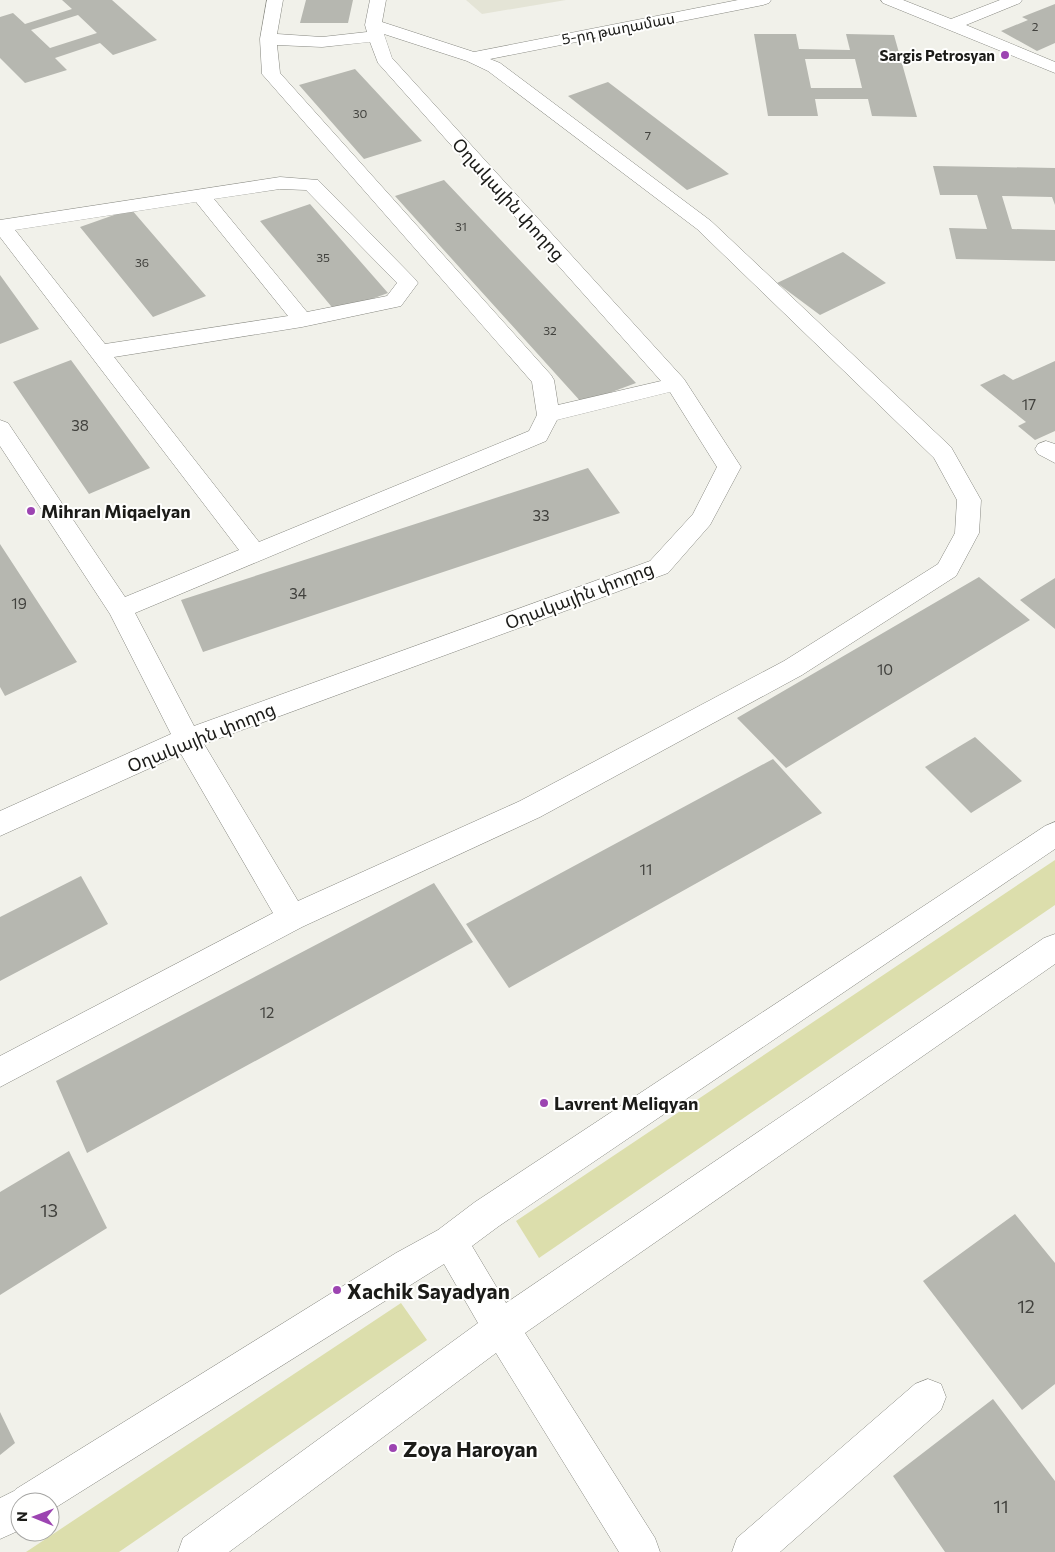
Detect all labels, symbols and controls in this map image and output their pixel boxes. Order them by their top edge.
street label: 5-րդ թաղամաս [560,8,676,49]
house number: 2 [1032,19,1039,33]
place label: Sargis Petrosyan [880,46,995,64]
marker: Sargis Petrosyan [999,49,1011,61]
house number: 30 [353,106,368,120]
house number: 7 [645,128,651,142]
street label: Օղակային փողոց [448,133,570,265]
house number: 31 [455,219,467,233]
house number: 35 [316,250,330,264]
house number: 36 [135,255,149,269]
house number: 32 [543,323,557,337]
house number: 17 [1022,395,1036,413]
house number: 38 [71,416,89,434]
place label: Mihran Miqaelyan [41,500,191,522]
marker: Mihran Miqaelyan [25,505,37,517]
house number: 33 [532,506,550,524]
street label: Օղակային փողոց [501,556,657,634]
house number: 34 [289,584,307,602]
house number: 19 [11,594,27,612]
house number: 10 [877,660,893,678]
street label: Օղակային փողոց [124,697,278,777]
house number: 11 [640,860,652,878]
house number: 12 [260,1003,274,1021]
place label: Lavrent Meliqyan [554,1092,698,1114]
marker: Lavrent Meliqyan [538,1097,550,1109]
house number: 13 [40,1199,58,1221]
place label: Xachik Sayadyan [347,1278,510,1303]
marker: Xachik Sayadyan [331,1284,343,1296]
house number: 12 [1017,1295,1035,1317]
place label: Zoya Haroyan [403,1436,538,1461]
marker: Zoya Haroyan [387,1442,399,1454]
north arrow [10,1492,60,1542]
house number: 11 [993,1495,1009,1517]
text: N [13,1511,30,1522]

